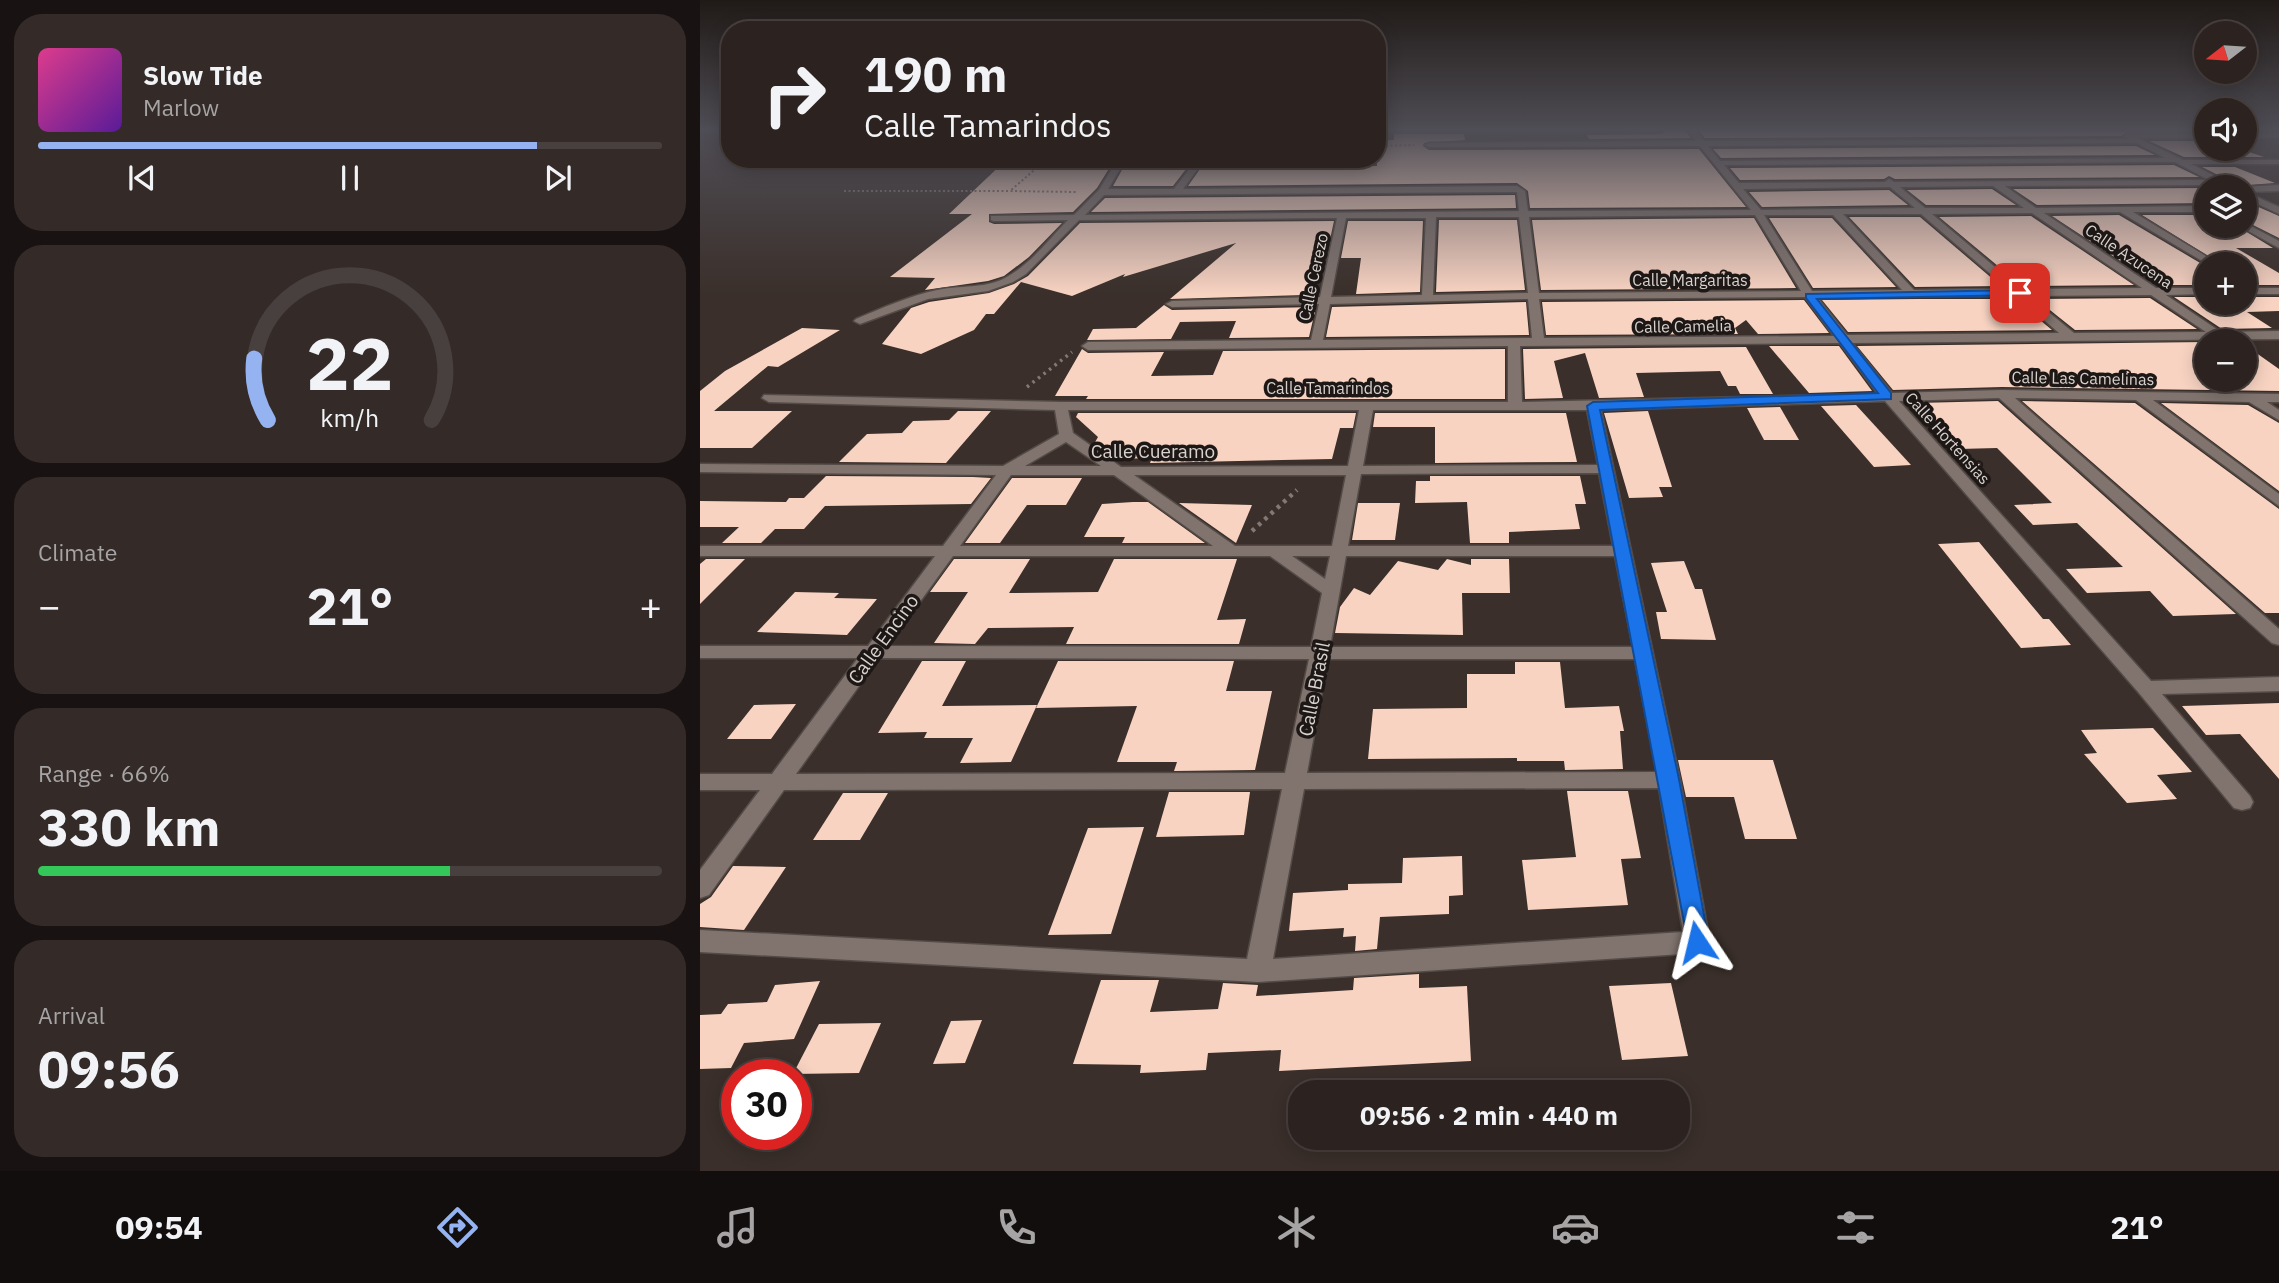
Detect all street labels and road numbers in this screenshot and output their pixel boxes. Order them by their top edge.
street label: Calle Azucena [2082,219,2177,293]
street label: Calle Cerezo [1294,231,1332,323]
street label: Calle Margaritas [1632,270,1748,290]
street label: Calle Camelia [1634,315,1733,337]
street label: Calle Las Camelinas [2011,367,2155,389]
street label: Calle Tamarindos [1266,378,1390,398]
street label: Calle Hortensias [1901,388,1995,488]
street label: Calle Cueramo [1091,439,1215,463]
street label: Calle Encino [843,590,923,688]
street label: Calle Brasil [1293,640,1335,738]

